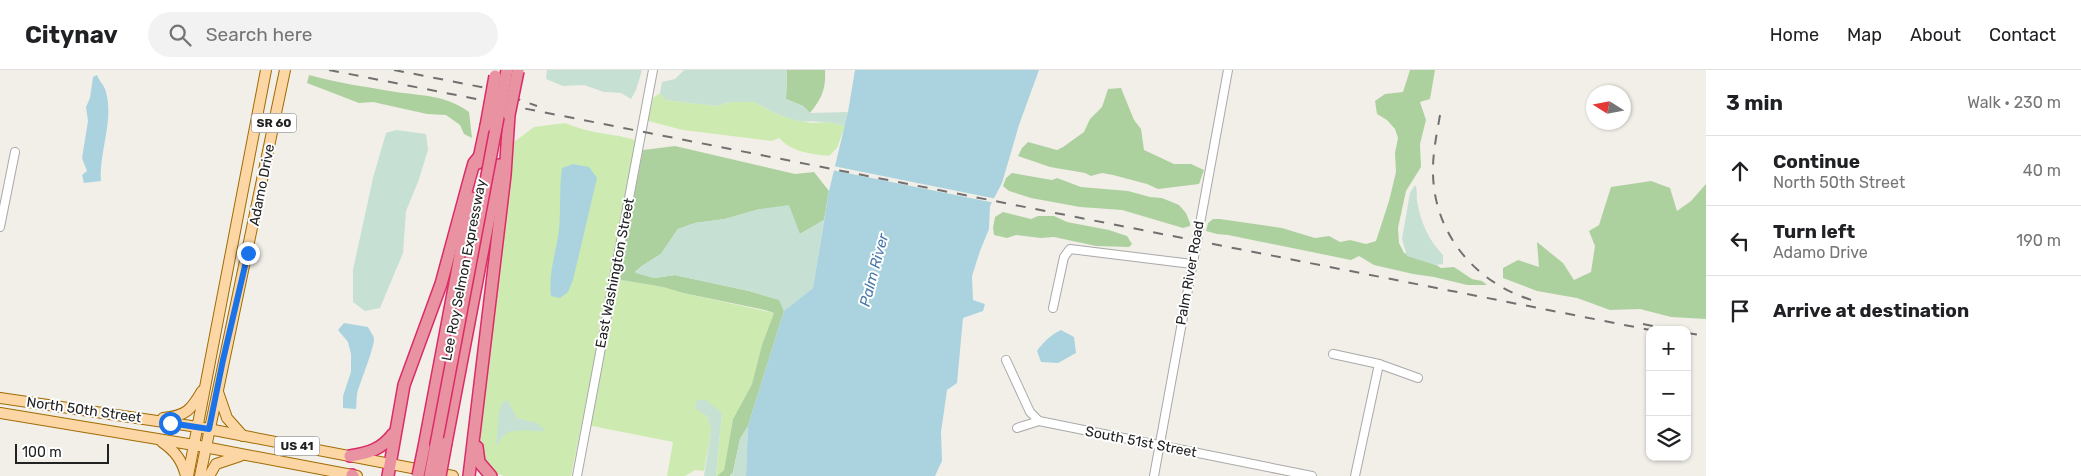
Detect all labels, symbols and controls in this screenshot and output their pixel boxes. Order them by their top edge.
search box [148,12,498,57]
text: Citynav [25,21,118,49]
icon: search [166,21,194,49]
text: Search here [206,23,312,46]
text: Home [1770,24,1819,46]
text: Map [1847,24,1882,46]
text: About [1910,24,1961,46]
text: Contact [1989,24,2056,46]
north arrow [1586,85,1631,130]
text: 3 min [1726,90,1783,115]
text: Walk · 230 m [1967,93,2061,112]
road number: SR 60 [252,114,296,132]
street label: Adamo Drive [246,143,278,227]
text: Continue [1773,150,1860,173]
icon: ahead [1726,157,1754,185]
text: 40 m [2023,161,2061,180]
text: North 50th Street [1773,173,1905,192]
street label: Lee Roy Selmon Expressway [438,178,490,362]
street label: East Washington Street [592,196,638,349]
street label: Palm River Road [1172,220,1208,326]
text: Turn left [1773,220,1855,243]
icon: left [1726,227,1754,255]
water label: Palm River [856,230,893,308]
text: 190 m [2016,231,2061,250]
route end [237,242,260,265]
text: Adamo Drive [1773,243,1868,262]
icon: arrive [1726,297,1754,325]
text: Arrive at destination [1773,299,1969,322]
map controls [1646,326,1691,461]
button: + [1646,326,1691,371]
button: − [1646,371,1691,416]
street label: North 50th Street [26,394,143,427]
route start [159,412,182,435]
button: layers [1646,416,1691,461]
street label: South 51st Street [1084,423,1199,461]
road number: US 41 [274,436,320,456]
scale bar [15,441,109,464]
text: 100 m [22,444,62,461]

